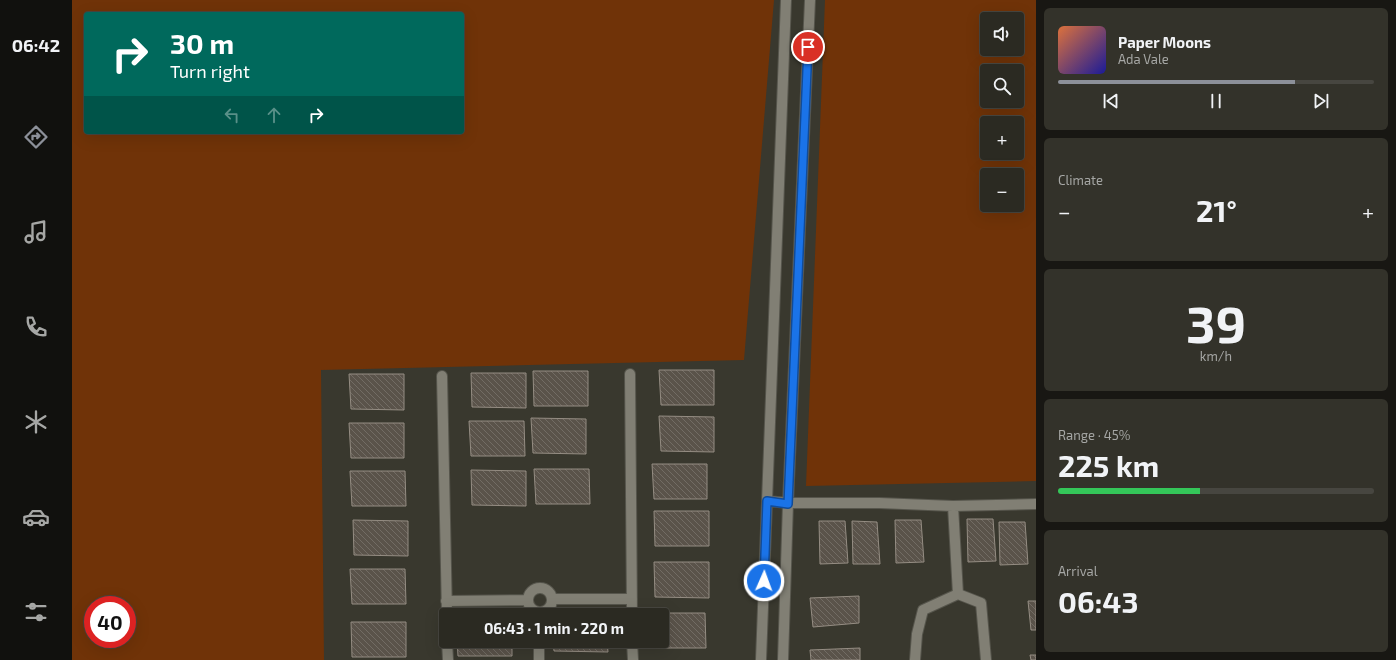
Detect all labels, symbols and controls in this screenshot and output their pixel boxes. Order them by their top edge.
map controls [980,12,1024,212]
button: sound [980,12,1024,56]
text: 30 m [170,26,234,60]
icon: right [104,28,156,80]
pin [791,30,825,64]
text: Paper Moons [1118,33,1211,51]
text: 06:42 [12,34,60,56]
icon: arrive [797,36,819,58]
text: Ada Vale [1118,51,1169,67]
text: Turn right [170,60,250,82]
button: search [980,64,1024,108]
icon: previous [1100,90,1122,112]
icon: pause [1205,90,1227,112]
icon: next [1310,90,1332,112]
icon: left [221,104,243,126]
icon: ahead [263,104,285,126]
icon: right [305,104,327,126]
button: + [980,116,1024,160]
icon: directions [22,123,50,151]
button: − [980,168,1024,212]
text: Climate [1058,172,1103,188]
text: 21° [1196,192,1237,228]
text: − [1058,198,1071,224]
text: + [1362,198,1374,224]
icon: music [22,218,50,246]
text: 39 [1186,291,1246,353]
icon: phone [22,313,50,341]
text: km/h [1200,348,1232,364]
icon: climate [22,408,50,436]
text: Range · 45% [1058,427,1130,443]
text: 225 km [1058,447,1159,483]
icon: car [22,503,50,531]
position arrow [743,560,785,602]
text: Arrival [1058,563,1098,579]
text: 06:43 [1058,583,1138,619]
speed limit sign: 40 [84,596,136,648]
icon: filters [22,598,50,626]
text: 06:43 · 1 min · 220 m [484,619,624,637]

